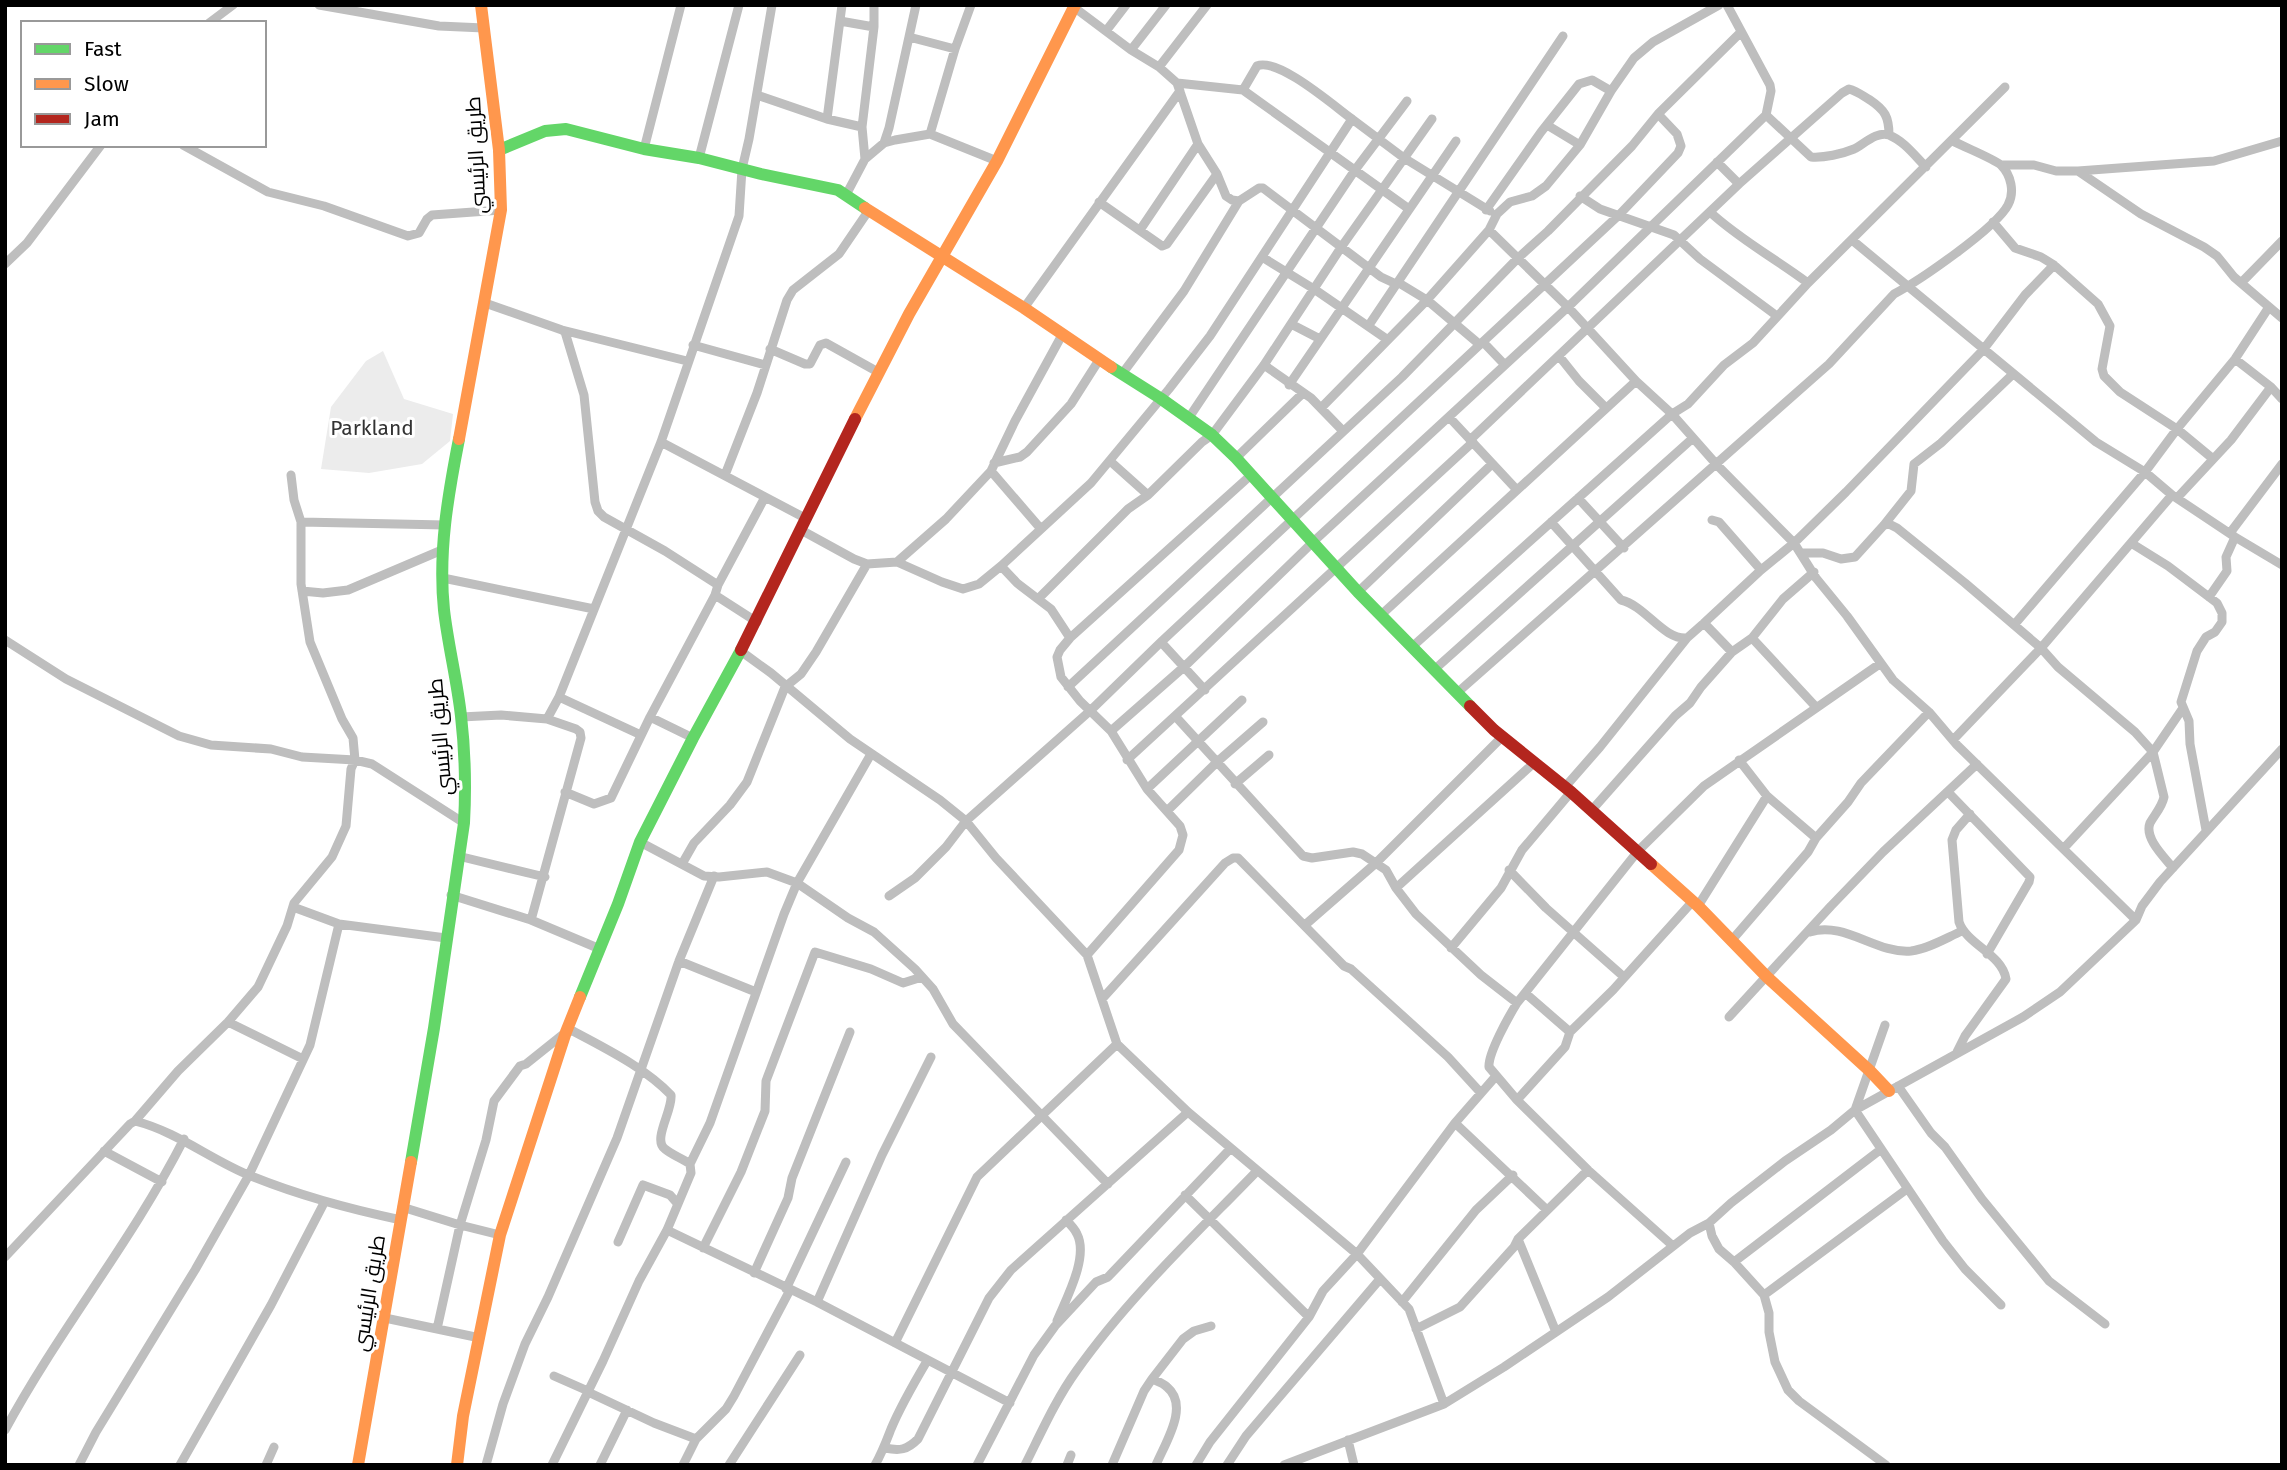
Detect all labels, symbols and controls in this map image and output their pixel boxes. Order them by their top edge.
legend [21,21,266,147]
text: Fast [84,36,122,62]
text: Slow [84,71,129,97]
street label: طريق الرئيسي [460,95,494,214]
text: Jam [84,106,120,132]
park label: Parkland [330,415,414,441]
street label: طريق الرئيسي [422,677,460,797]
street label: طريق الرئيسي [347,1233,393,1353]

